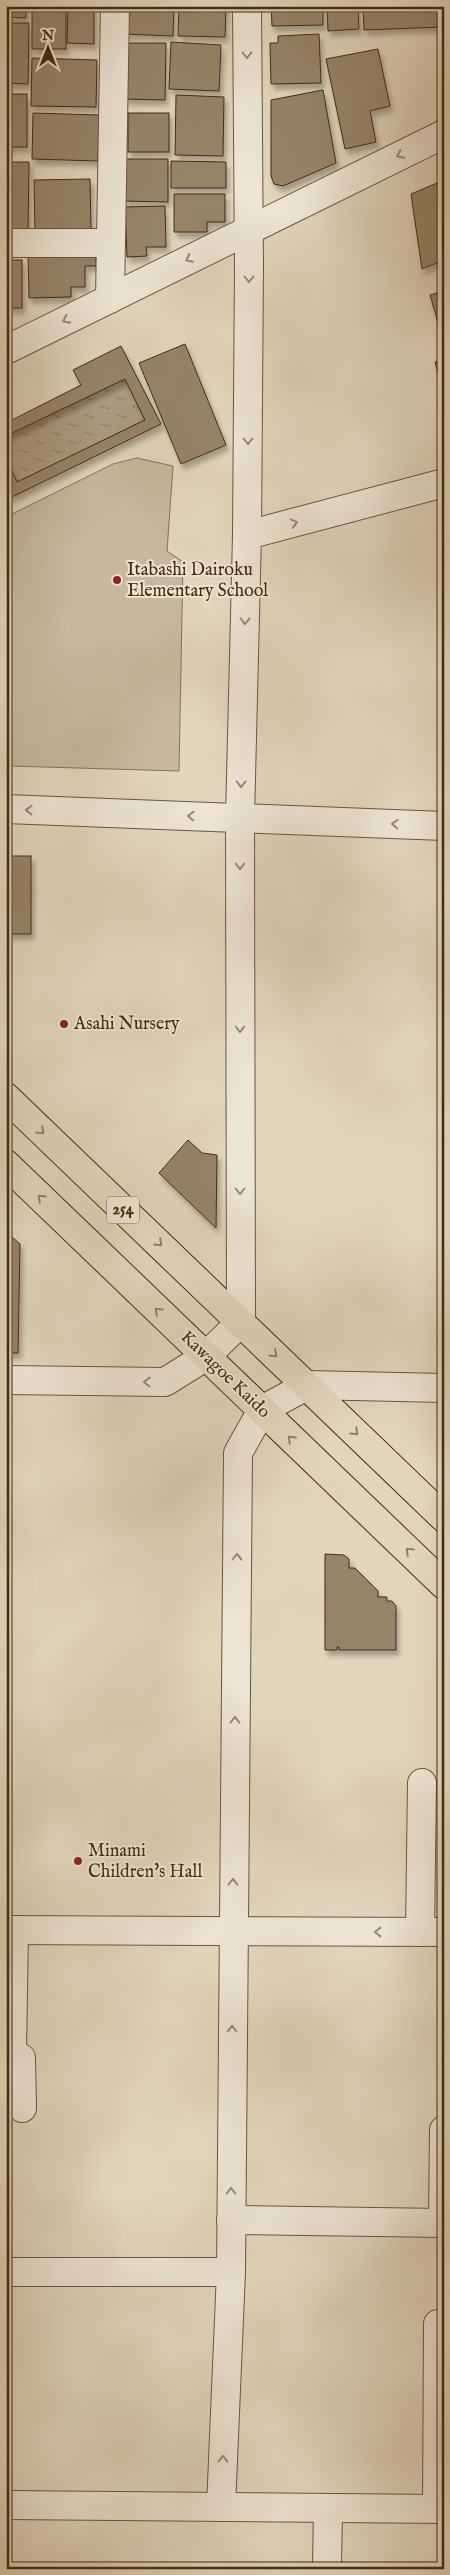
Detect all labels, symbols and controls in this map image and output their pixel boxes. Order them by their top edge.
north arrow [22,22,72,72]
text: N [41,27,54,45]
one-way arrow [242,51,253,59]
one-way arrow [396,149,405,160]
one-way arrow [186,253,195,263]
one-way arrow [244,276,254,283]
one-way arrow [62,314,71,324]
one-way arrow [242,438,253,446]
one-way arrow [289,518,298,529]
place label: Itabashi Dairoku Elementary School [127,559,268,603]
marker: Itabashi Dairoku Elementary School [111,574,123,586]
one-way arrow [240,618,250,626]
one-way arrow [236,780,246,788]
one-way arrow [25,805,33,816]
one-way arrow [187,811,195,821]
one-way arrow [391,818,399,829]
one-way arrow [235,863,245,871]
place label: Asahi Nursery [73,1013,180,1036]
marker: Asahi Nursery [58,1018,70,1030]
one-way arrow [235,1026,245,1033]
one-way arrow [36,1125,45,1134]
one-way arrow [235,1188,245,1196]
one-way arrow [38,1194,47,1203]
road number: 254 [107,1196,139,1224]
one-way arrow [153,1237,162,1246]
one-way arrow [155,1307,164,1316]
street label: Kawagoe Kaido [175,1326,275,1424]
one-way arrow [269,1348,278,1357]
one-way arrow [142,1377,150,1387]
one-way arrow [350,1426,359,1435]
one-way arrow [288,1436,297,1445]
one-way arrow [405,1548,414,1557]
one-way arrow [232,1553,242,1560]
one-way arrow [230,1715,240,1723]
place label: Minami Children's Hall [88,1840,202,1884]
marker: Minami Children's Hall [72,1855,84,1867]
one-way arrow [228,1878,238,1886]
one-way arrow [373,1927,381,1937]
one-way arrow [227,2025,237,2032]
one-way arrow [226,2187,236,2195]
one-way arrow [218,2455,228,2462]

